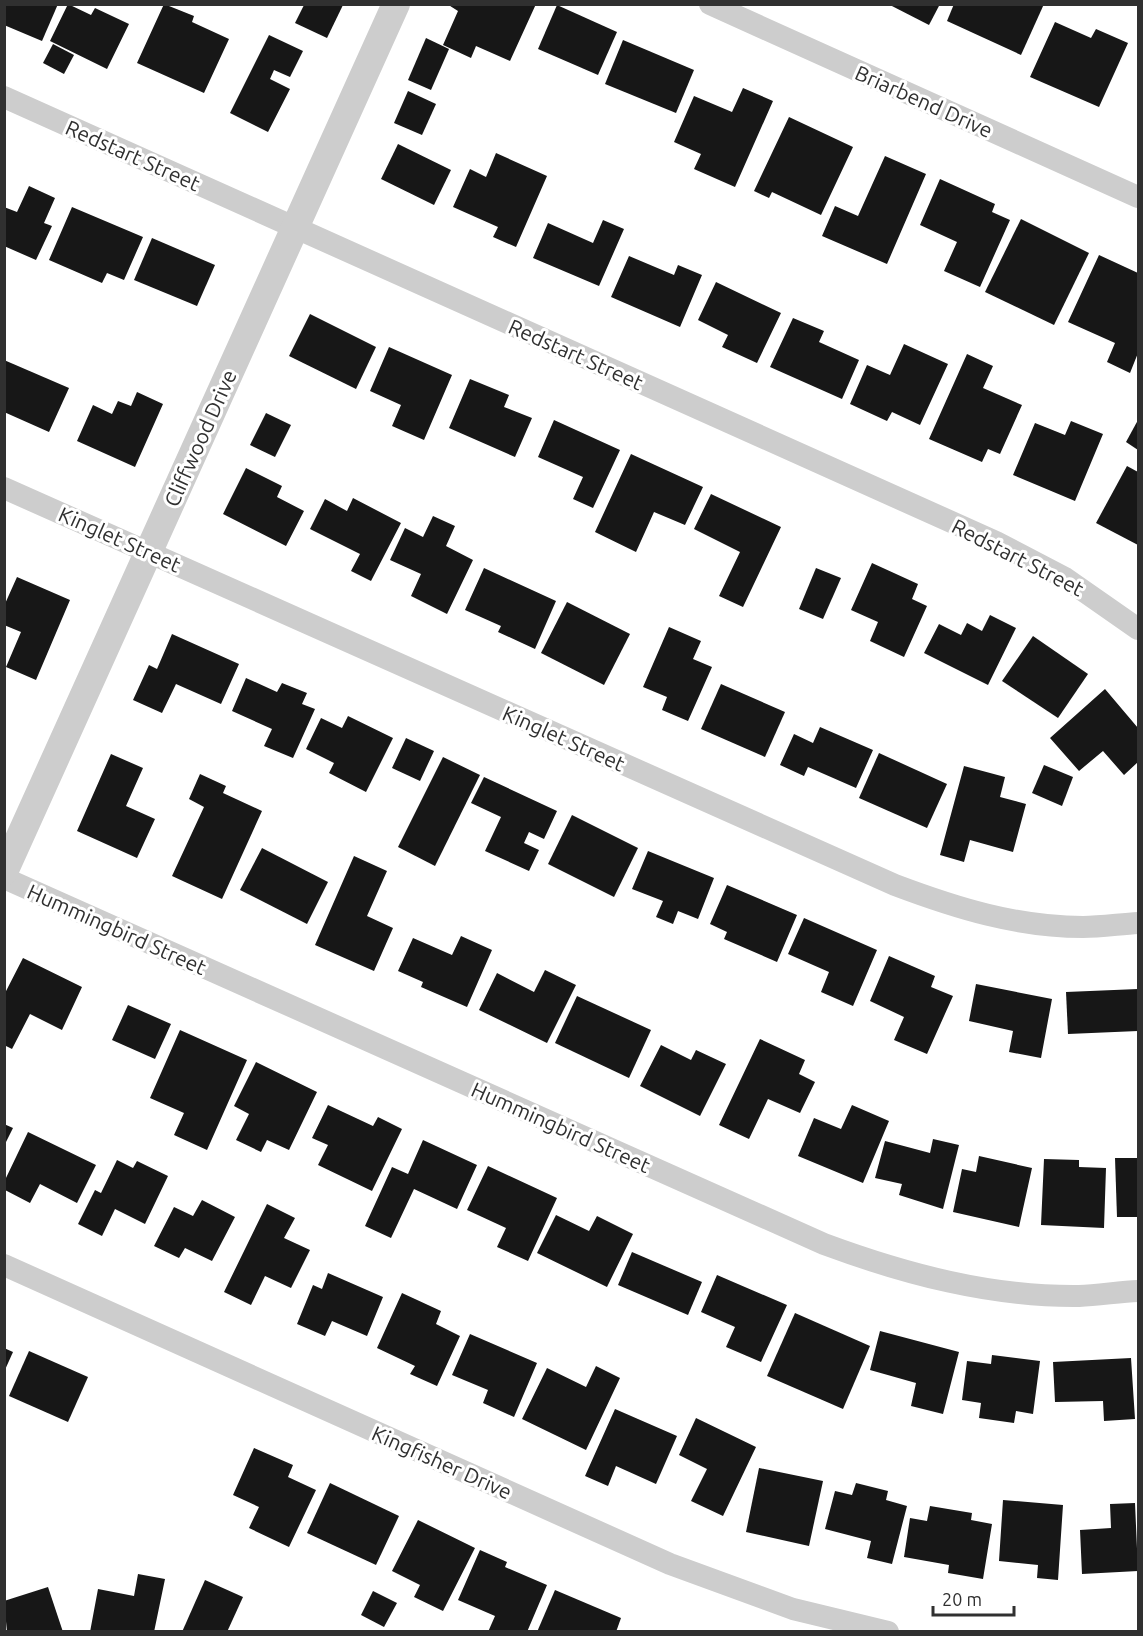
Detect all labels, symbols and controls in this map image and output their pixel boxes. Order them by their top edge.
street label: Briarbend Drive [852,60,996,142]
street label: Redstart Street [62,115,204,195]
street label: Redstart Street [505,314,647,394]
street label: Cliffwood Drive [159,366,241,510]
street label: Kinglet Street [55,501,185,577]
street label: Redstart Street [948,513,1088,601]
street label: Kinglet Street [499,700,629,776]
street label: Hummingbird Street [24,879,210,979]
street label: Hummingbird Street [468,1077,654,1177]
street label: Kingfisher Drive [368,1420,516,1504]
scale bar [933,1579,1014,1617]
text: 20 m [942,1589,982,1609]

